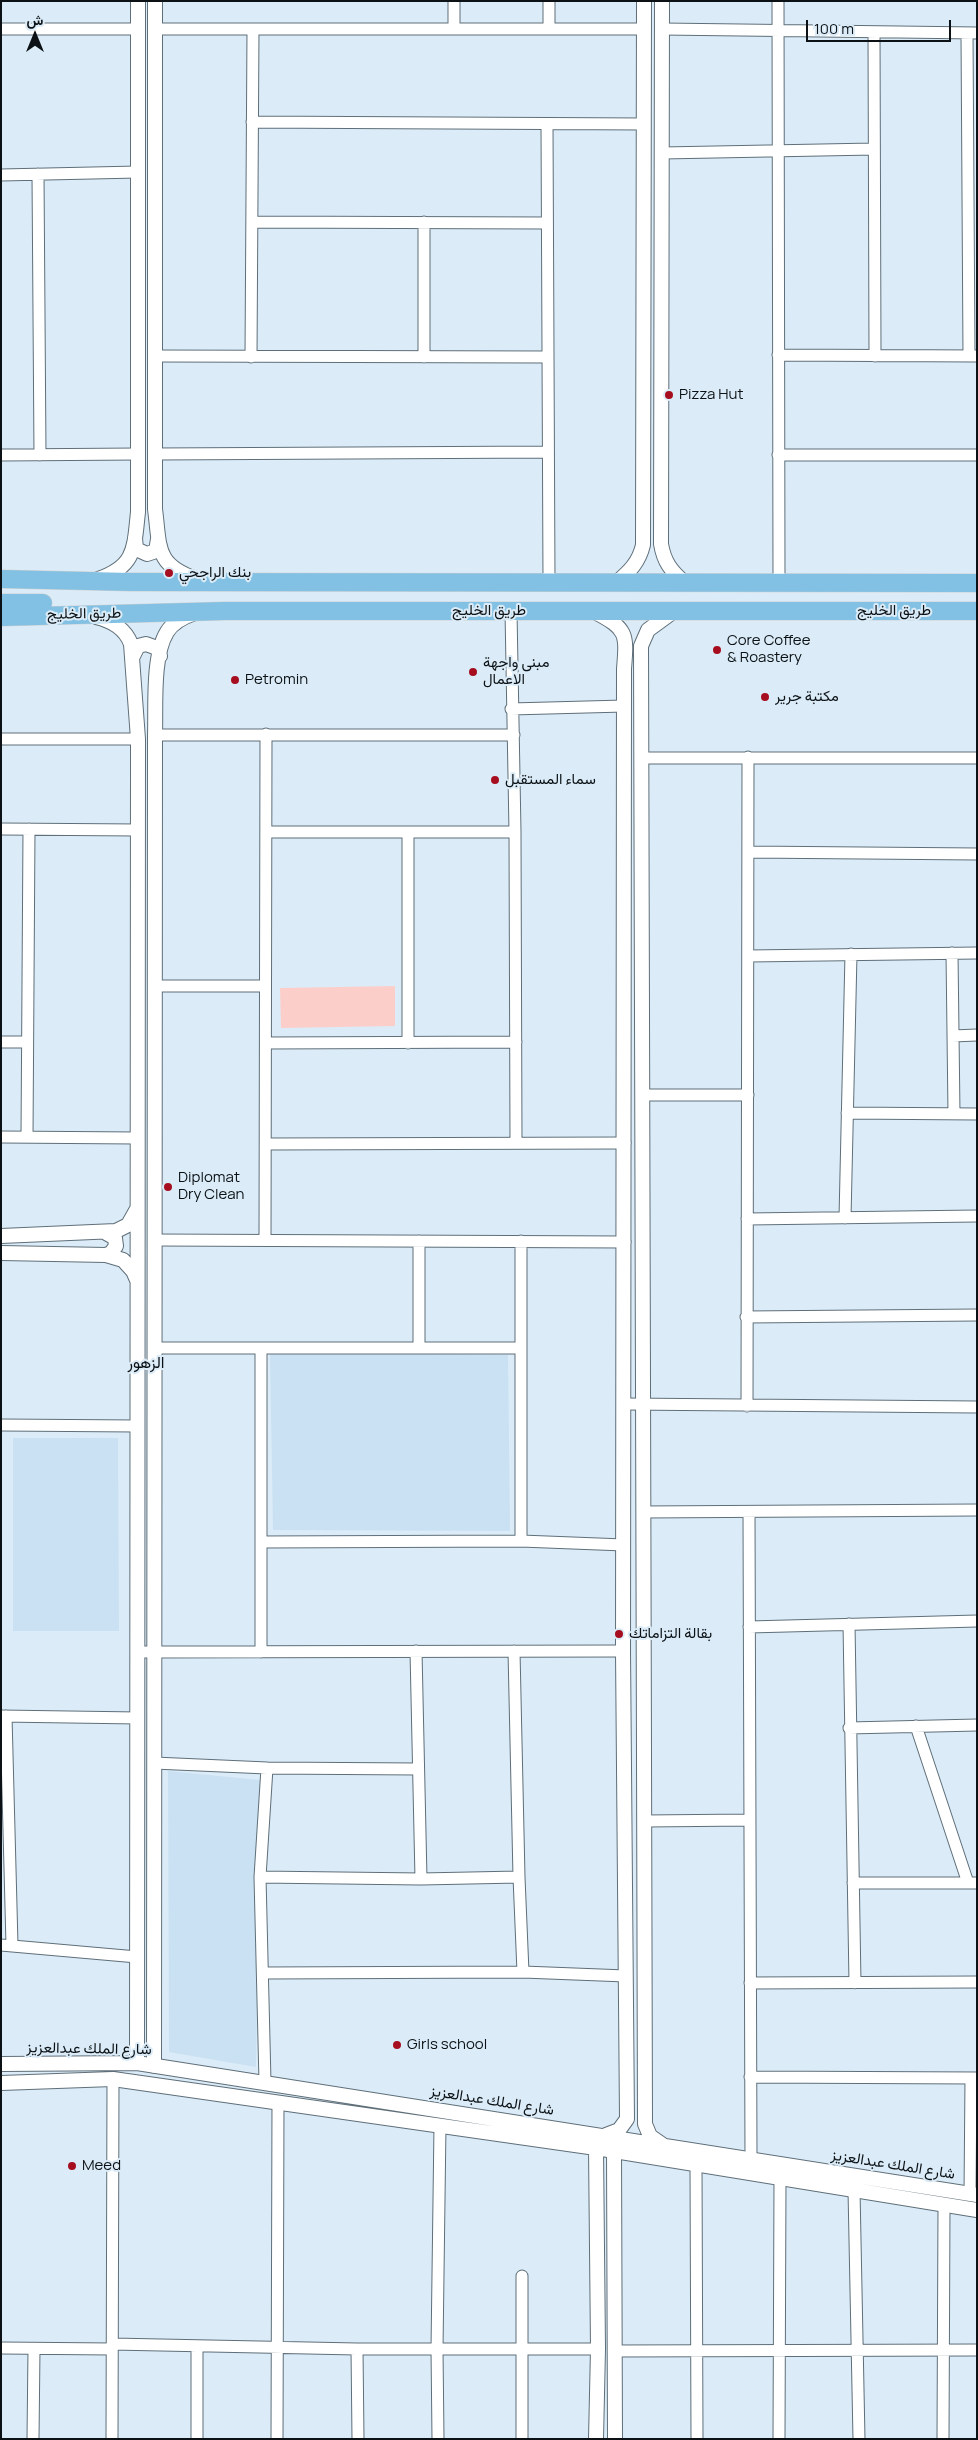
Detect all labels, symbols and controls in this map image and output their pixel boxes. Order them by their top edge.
north arrow [10,10,60,60]
text: ش [27,10,43,29]
scale bar [808,10,953,42]
text: 100 m [814,18,854,39]
place label: Pizza Hut [679,386,744,404]
marker: Pizza Hut [663,389,675,401]
place label: بنك الراجحي [179,564,251,582]
marker: بنك الراجحي [163,567,175,579]
street label: طريق الخليج [452,602,526,620]
street label: طريق الخليج [857,602,931,620]
street label: طريق الخليج [47,604,121,624]
place label: Core Coffee & Roastery [727,632,810,667]
marker: Core Coffee & Roastery [711,644,723,656]
place label: مبنى واجهة الاعمال [483,654,549,689]
marker: مبنى واجهة الاعمال [467,666,479,678]
place label: Petromin [245,671,308,689]
marker: Petromin [229,674,241,686]
place label: مكتبة جرير [775,688,839,706]
marker: مكتبة جرير [759,691,771,703]
place label: سماء المستقبل [505,771,596,789]
marker: سماء المستقبل [489,774,501,786]
place label: Diplomat Dry Clean [178,1169,244,1204]
marker: Diplomat Dry Clean [162,1181,174,1193]
district label: الزهور [128,1354,164,1374]
place label: بقالة التزاماتك [629,1625,712,1643]
marker: بقالة التزاماتك [613,1628,625,1640]
place label: Girls school [407,2036,487,2054]
street label: شارع الملك عبدالعزيز [26,2039,152,2059]
marker: Girls school [391,2039,403,2051]
street label: شارع الملك عبدالعزيز [429,2082,555,2120]
street label: شارع الملك عبدالعزيز [830,2146,956,2184]
place label: Meed [82,2157,121,2175]
marker: Meed [66,2160,78,2172]

